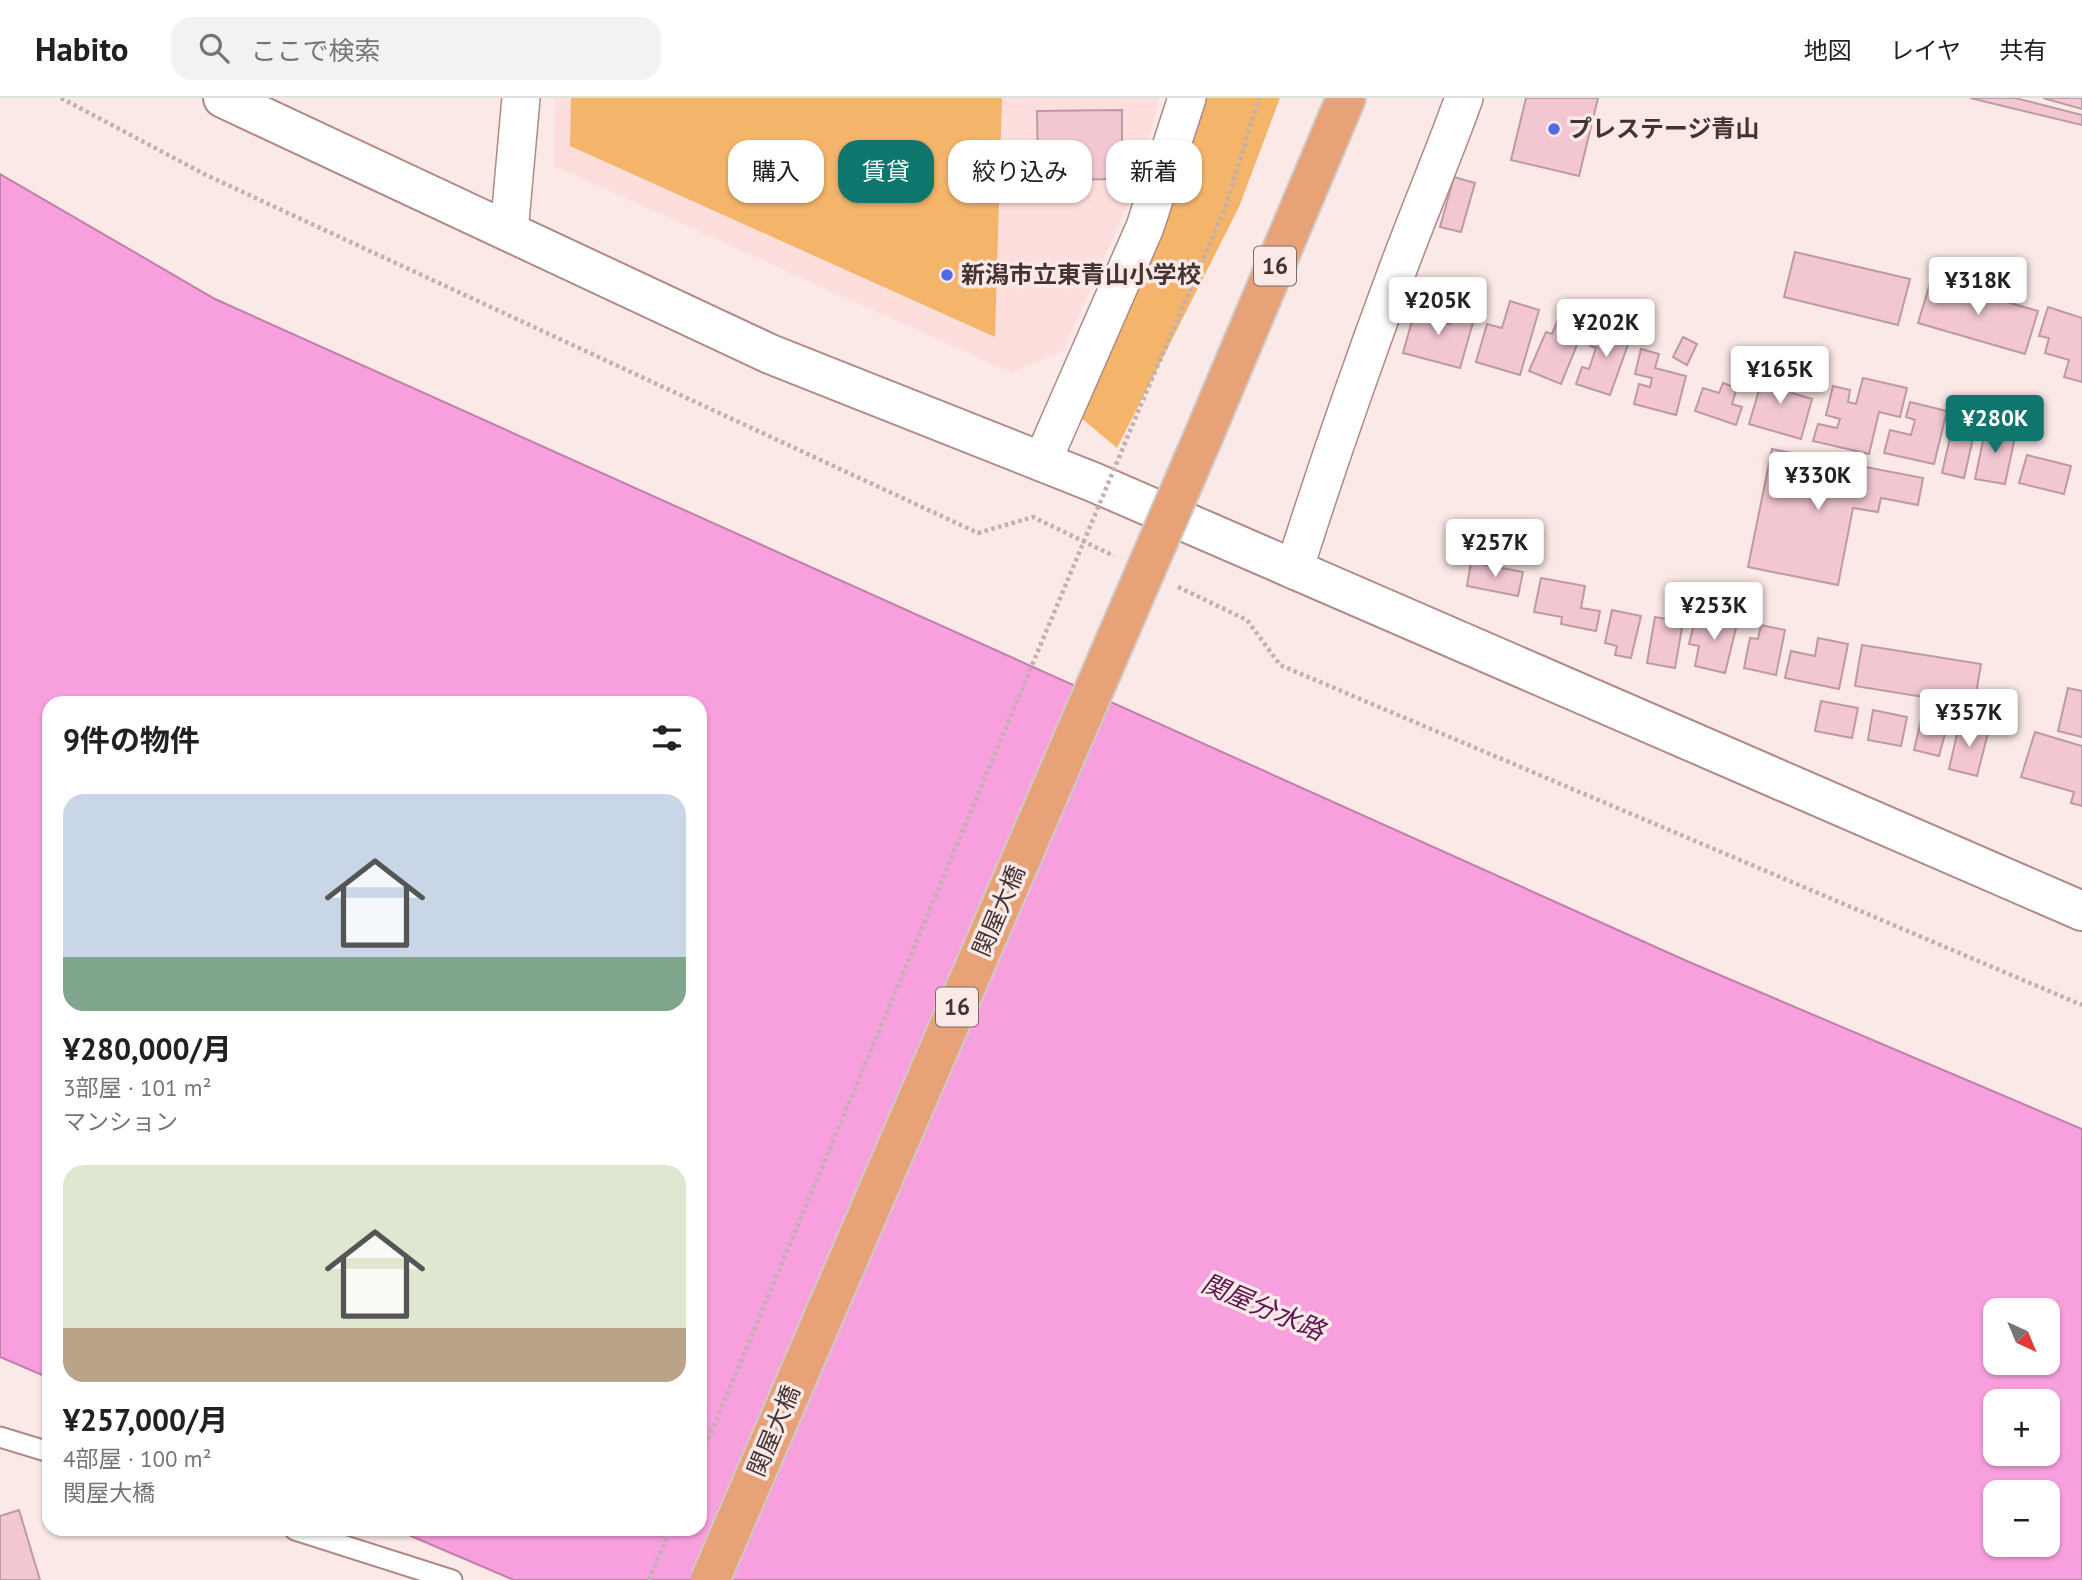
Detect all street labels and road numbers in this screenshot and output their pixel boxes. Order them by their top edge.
road number: 16 [1254,246,1296,286]
street label: 関屋大橋 [966,861,1032,961]
road number: 16 [936,988,978,1026]
street label: 関屋大橋 [741,1381,807,1481]

